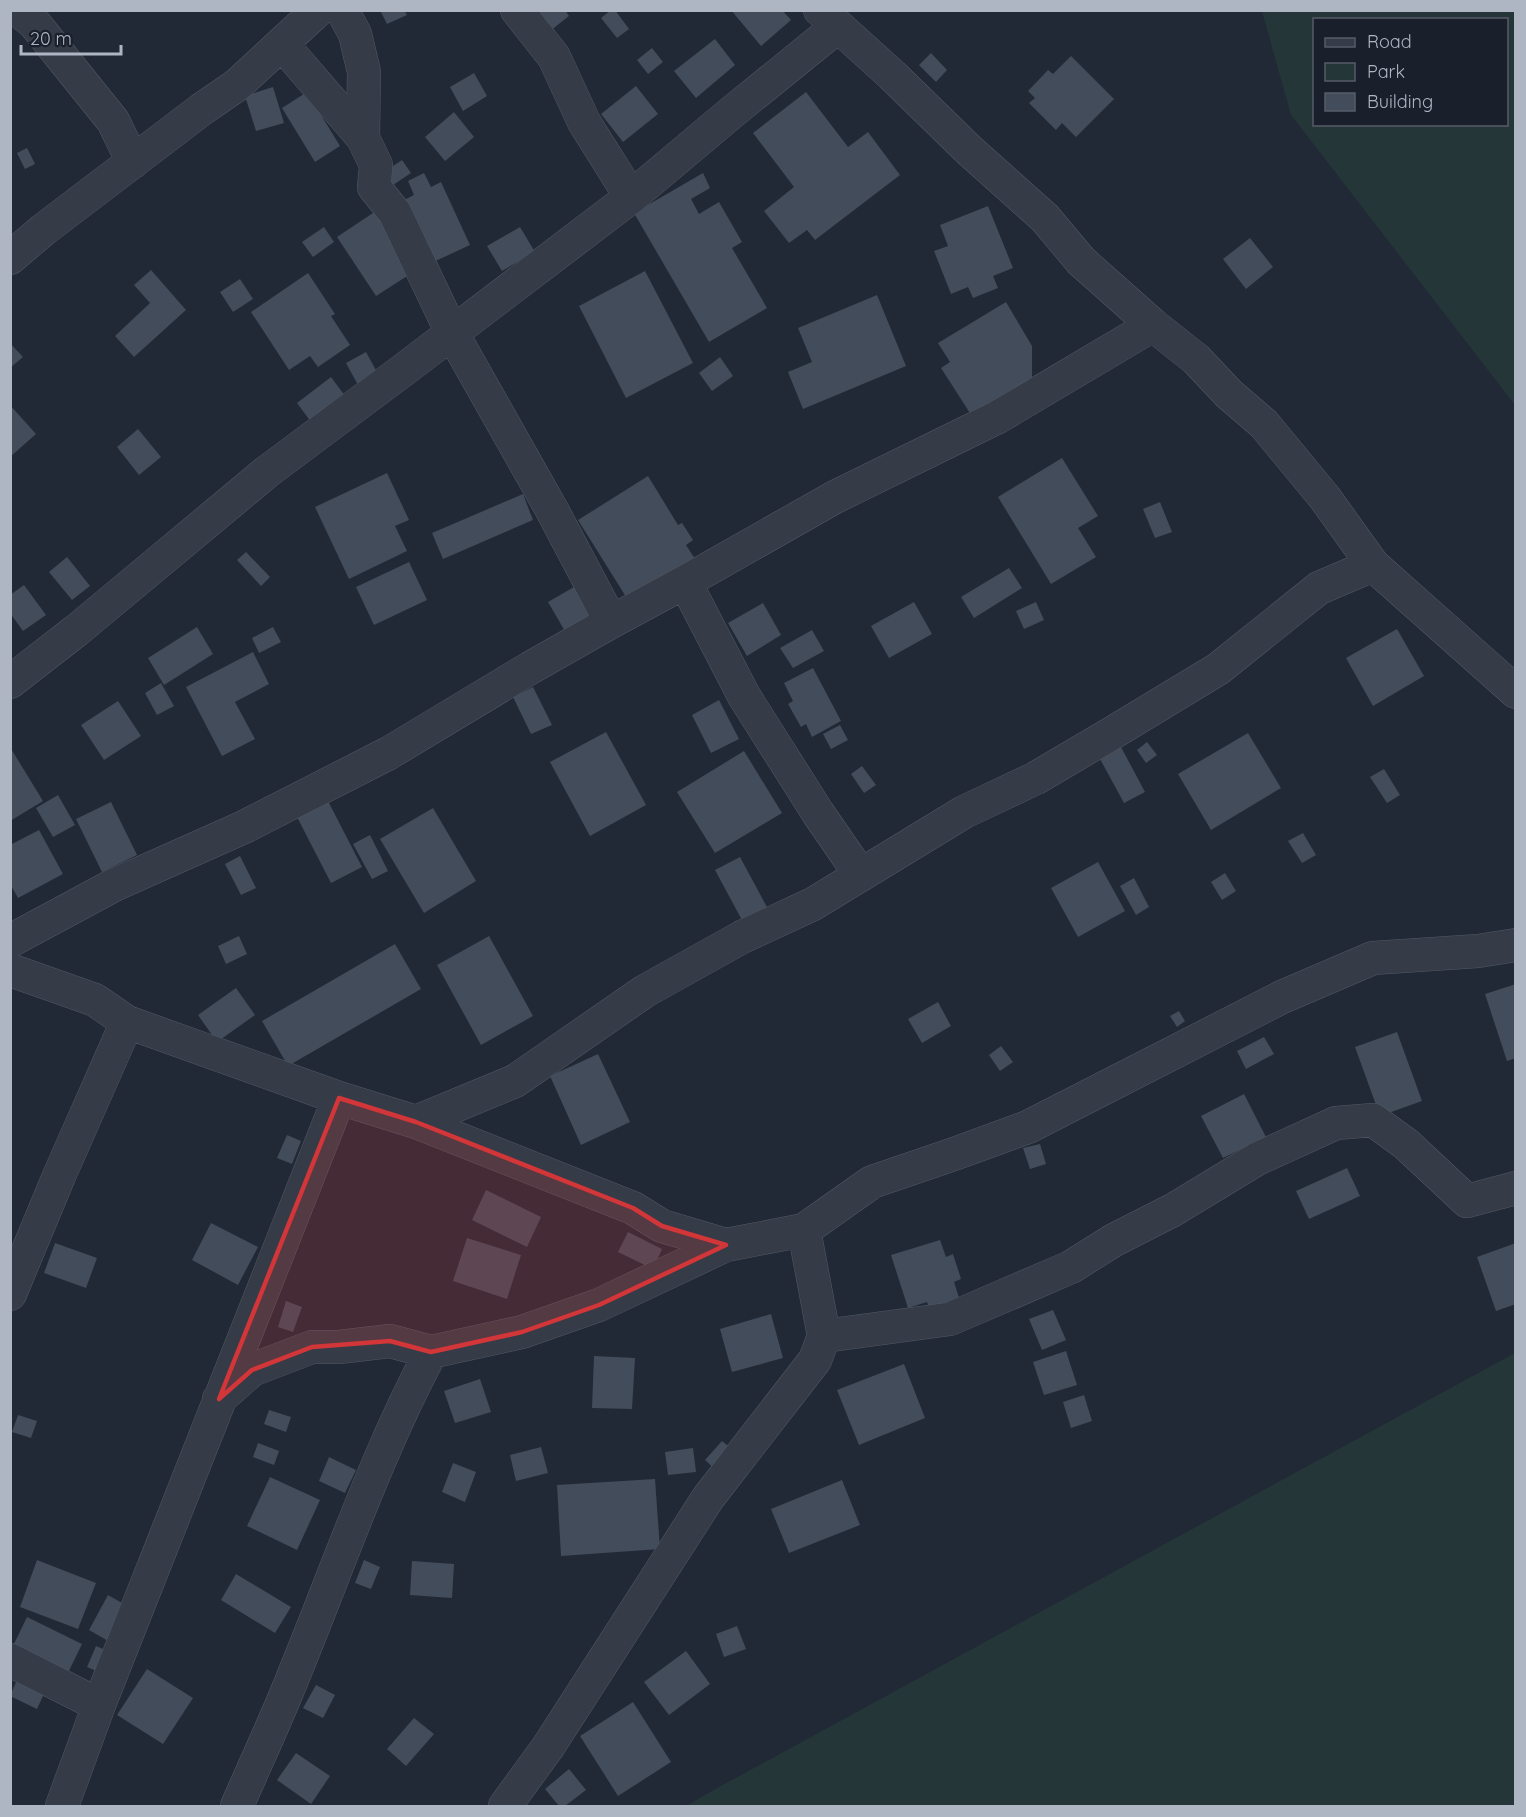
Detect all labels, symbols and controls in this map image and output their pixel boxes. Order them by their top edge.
scale bar [21,18,122,56]
legend [1313,18,1508,126]
text: 20 m [30,27,72,50]
text: Road [1367,30,1412,53]
text: Park [1367,60,1405,83]
text: Building [1367,90,1433,113]

